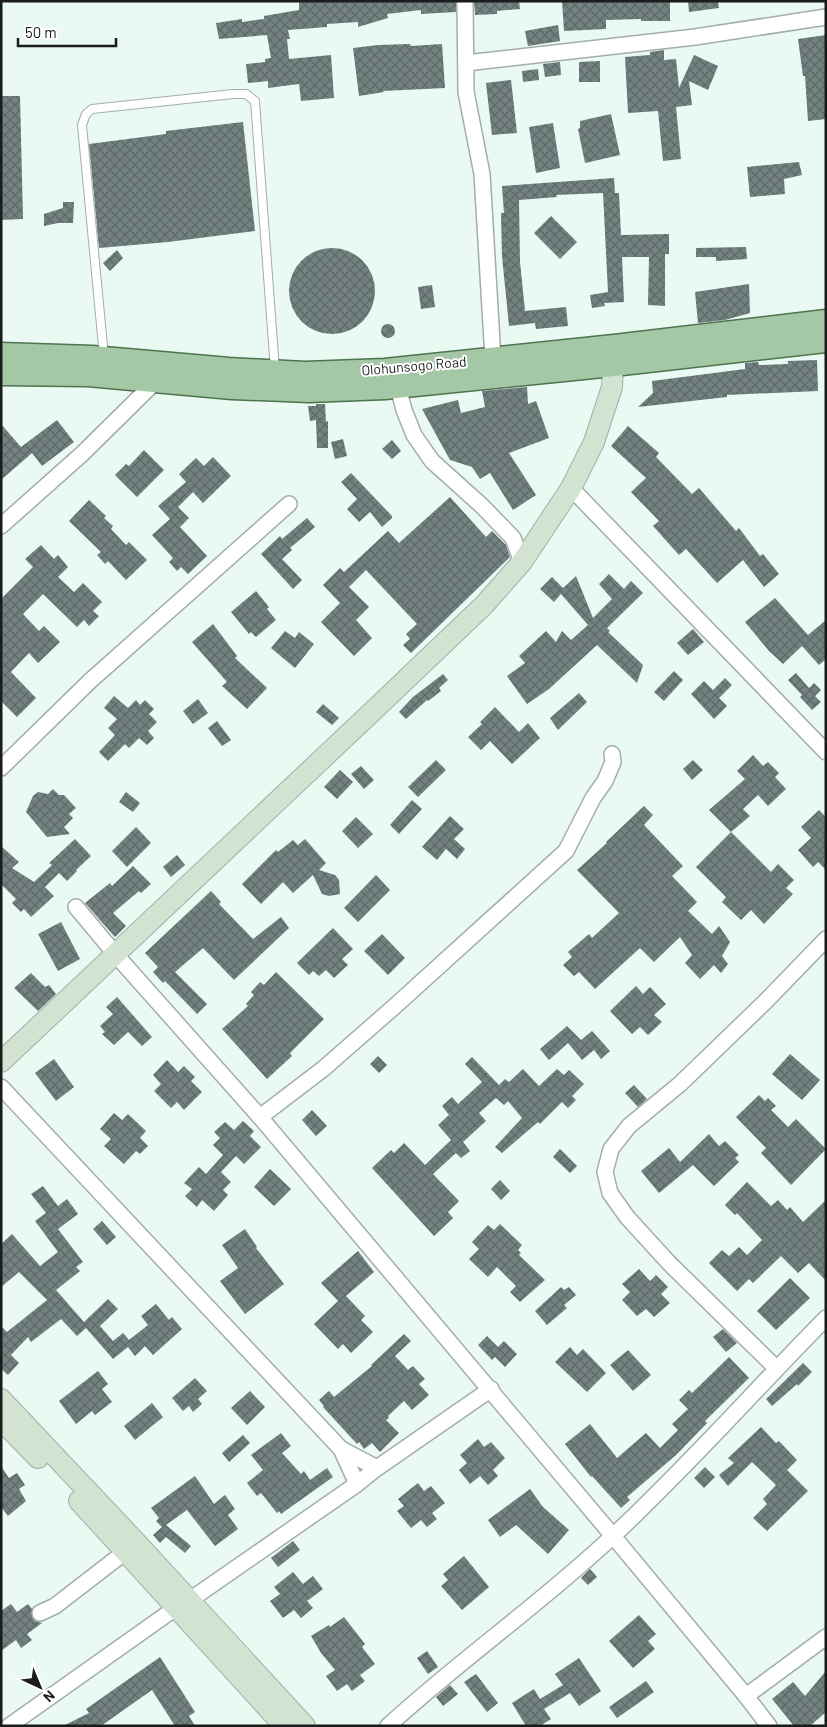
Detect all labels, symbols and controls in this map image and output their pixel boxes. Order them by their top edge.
scale bar [18,15,115,47]
text: 50 m [25,23,57,41]
street label: Olohunsogo Road [361,352,467,379]
north arrow [15,1662,65,1712]
text: N [40,1687,59,1706]

